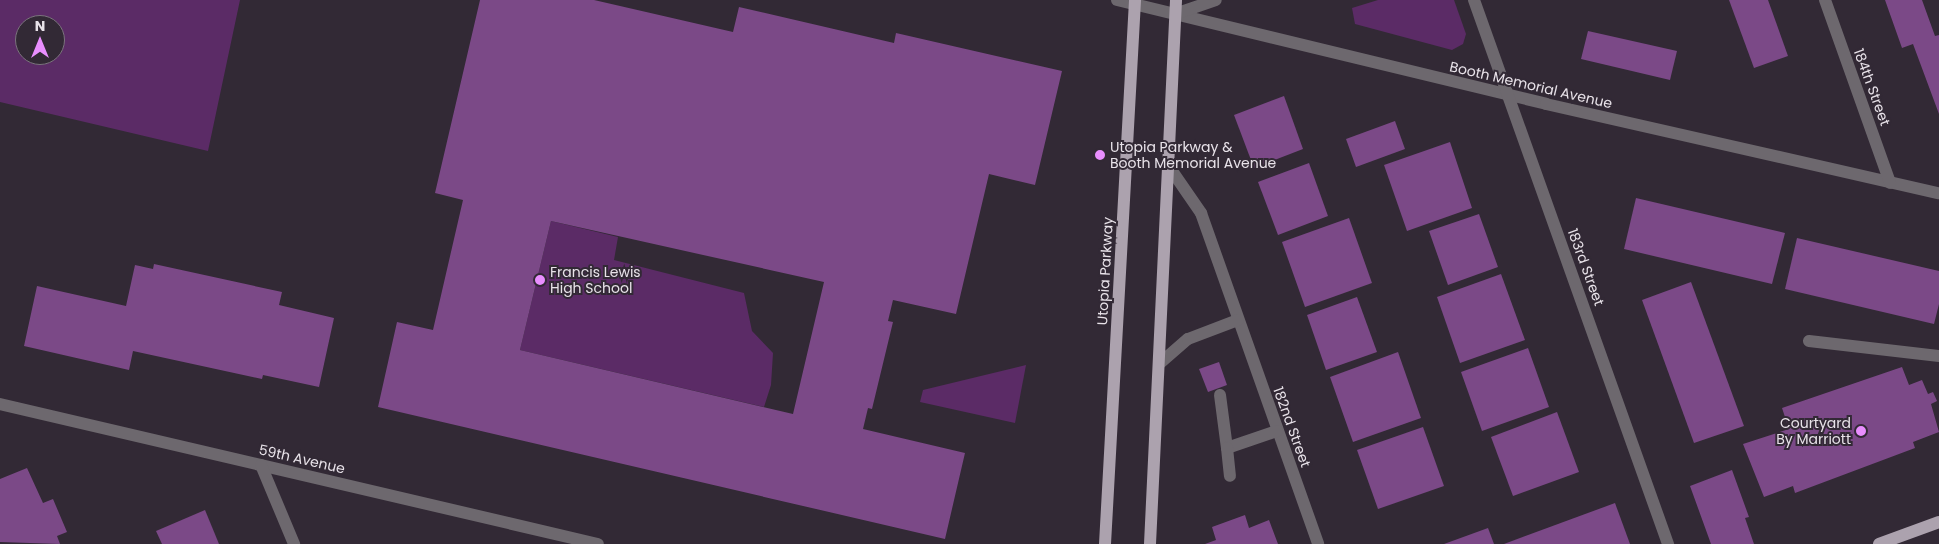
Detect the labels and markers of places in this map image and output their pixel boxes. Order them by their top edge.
place label: Utopia Parkway & Booth Memorial Avenue [1110,139,1276,172]
marker: Utopia Parkway & Booth Memorial Avenue [1094,149,1106,161]
place label: Francis Lewis High School [550,264,641,296]
marker: Francis Lewis High School [534,274,546,286]
place label: Courtyard By Marriott [1776,415,1851,448]
marker: Courtyard By Marriott [1855,425,1867,437]

